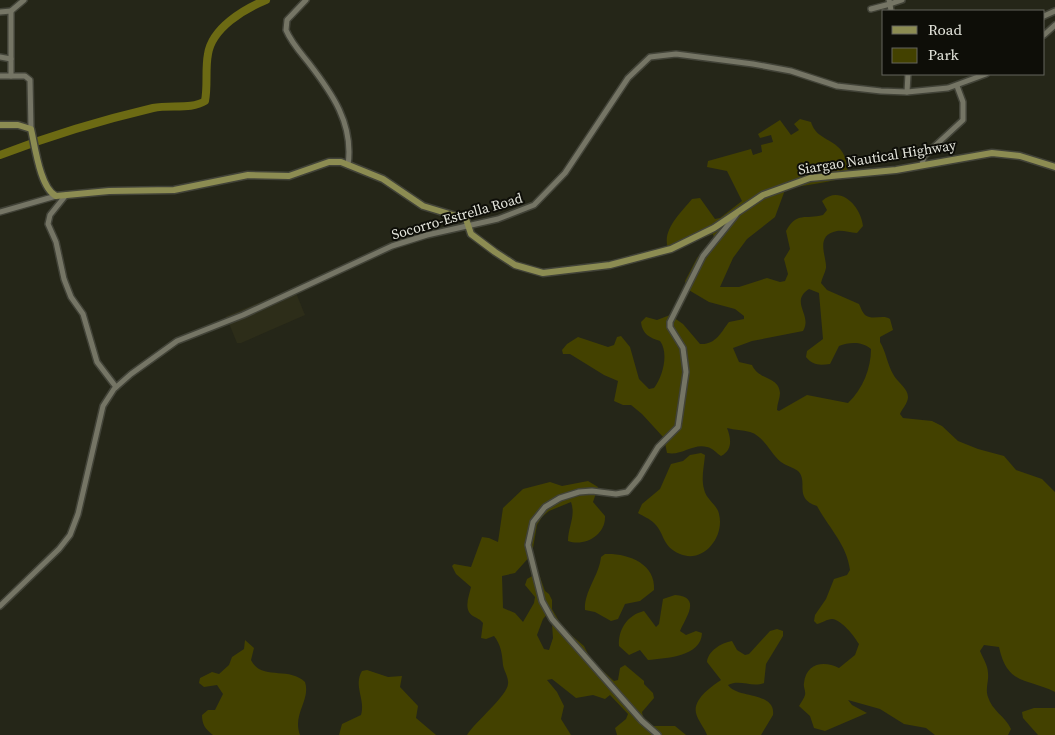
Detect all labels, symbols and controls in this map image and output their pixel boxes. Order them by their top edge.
legend [882,10,1045,75]
text: Road [928,19,962,40]
text: Park [928,44,960,65]
street label: Siargao Nautical Highway [797,135,958,179]
street label: Socorro-Estrella Road [389,188,525,244]

